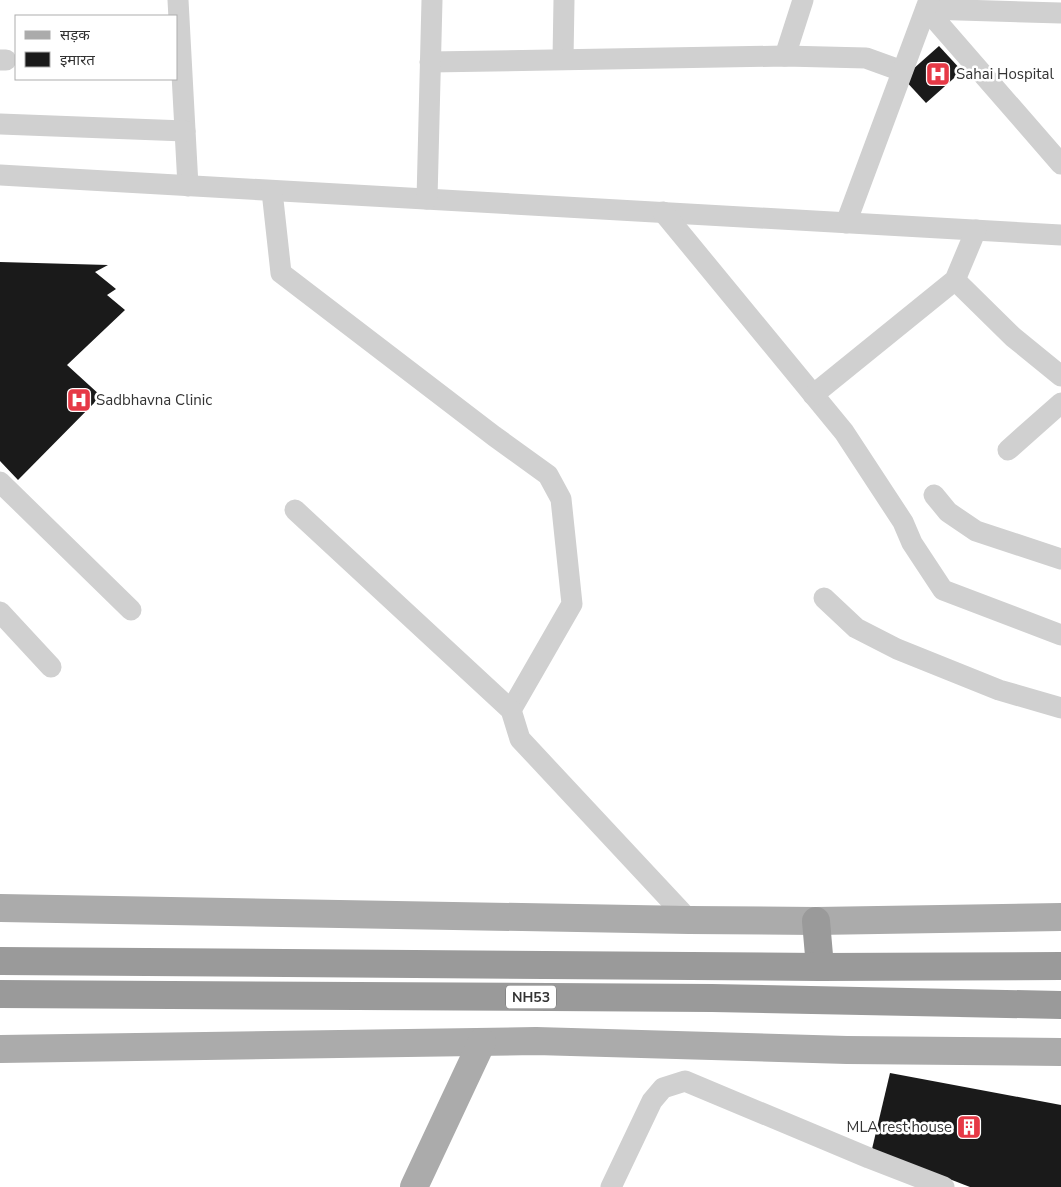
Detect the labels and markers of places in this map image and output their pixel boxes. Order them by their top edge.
hospital icon: Sahai Hospital [925,61,951,87]
place label: Sahai Hospital [956,64,1054,84]
hospital icon: Sadbhavna Clinic [66,387,92,413]
place label: Sadbhavna Clinic [96,390,212,410]
building icon: MLA rest house [956,1114,982,1140]
place label: MLA rest house [847,1117,952,1137]

